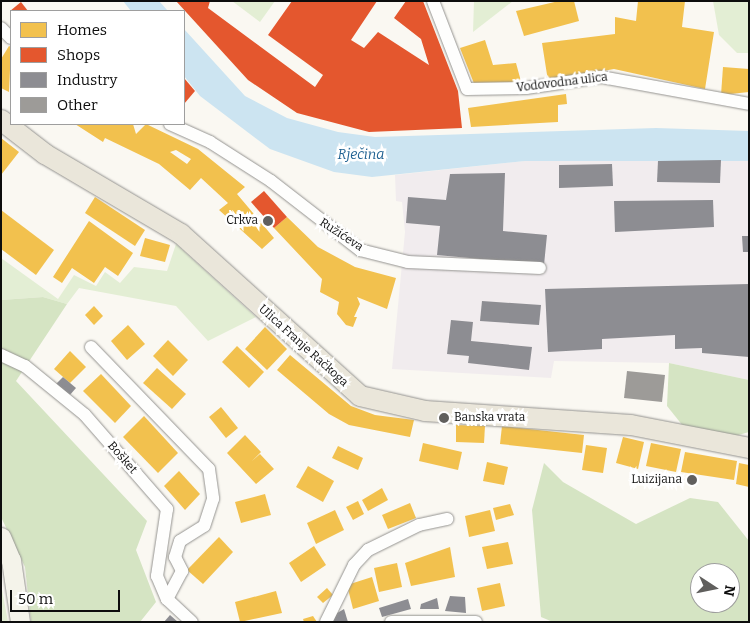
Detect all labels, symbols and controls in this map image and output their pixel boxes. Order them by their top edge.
legend [10,10,185,125]
text: Homes [57,21,107,39]
text: Shops [57,46,100,64]
street label: Vodovodna ulica [516,70,608,96]
text: Industry [57,71,117,89]
text: Other [57,96,98,114]
water label: Rječina [338,147,384,163]
place label: Crkva [226,214,258,228]
marker: Crkva [262,215,274,227]
street label: Ružićeva [316,216,366,254]
street label: Ulica Franje Račkoga [255,302,351,390]
place label: Banska vrata [454,411,525,425]
marker: Banska vrata [438,412,450,424]
street label: Bošket [104,439,140,477]
place label: Luizijana [631,473,682,487]
marker: Luizijana [686,474,698,486]
north arrow [690,563,740,613]
scale bar [12,580,122,612]
text: N [720,584,739,598]
text: 50 m [18,590,53,608]

